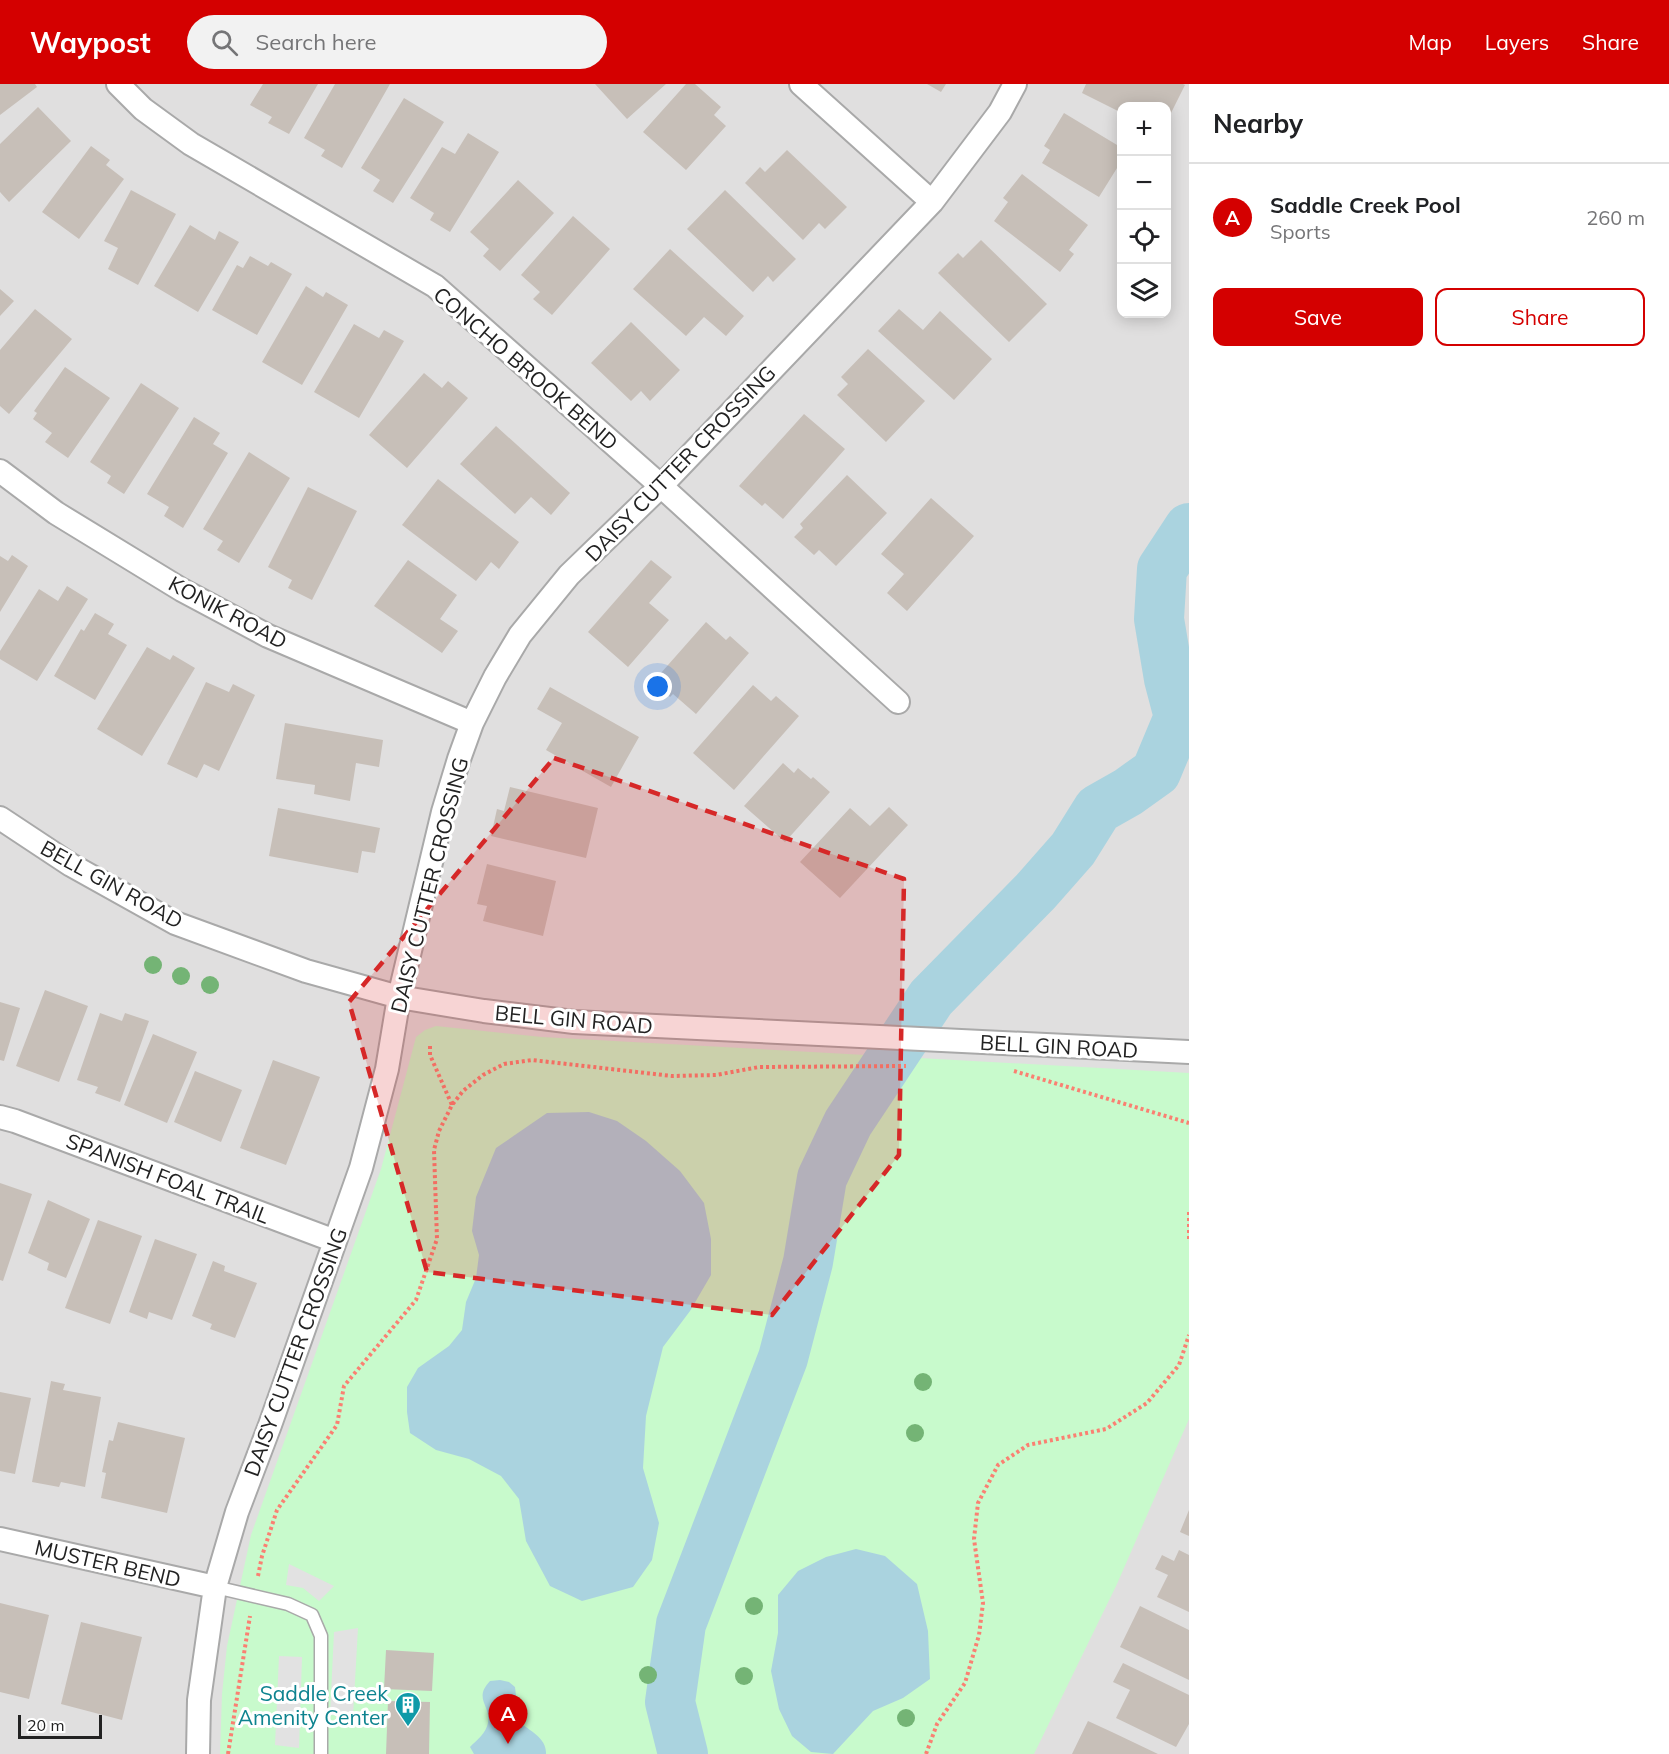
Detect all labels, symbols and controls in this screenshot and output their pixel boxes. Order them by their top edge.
search box [187,15,607,69]
text: Waypost [30,25,151,60]
icon: search [208,26,241,59]
text: Search here [256,28,377,56]
text: Map [1409,29,1452,55]
text: Layers [1485,29,1549,55]
text: Share [1582,29,1639,55]
map controls [1117,102,1171,318]
button: + [1117,102,1171,156]
text: Nearby [1213,107,1303,140]
button: − [1117,156,1171,210]
text: Saddle Creek Pool [1270,191,1461,219]
text: A [1225,205,1240,230]
text: 260 m [1586,205,1645,230]
button: locate [1117,210,1171,264]
text: Sports [1270,219,1331,244]
button: layers [1117,264,1171,318]
street label: CONCHO BROOK BEND [428,281,624,455]
button: Save [1213,288,1423,346]
button: Share [1435,288,1645,346]
street label: DAISY CUTTER CROSSING [579,360,781,566]
street label: KONIK ROAD [164,570,292,654]
your location [643,672,672,701]
street label: DAISY CUTTER CROSSING [385,754,473,1016]
street label: BELL GIN ROAD [36,834,188,934]
street label: BELL GIN ROAD [494,999,654,1039]
street label: BELL GIN ROAD [979,1029,1139,1063]
street label: SPANISH FOAL TRAIL [63,1127,274,1229]
street label: DAISY CUTTER CROSSING [238,1224,352,1480]
street label: MUSTER BEND [32,1534,184,1592]
place label: Saddle Creek Amenity Center [238,1680,388,1730]
building icon: Saddle Creek Amenity Center [393,1690,423,1728]
pin: A [488,1694,528,1744]
scale bar [18,1712,102,1740]
text: 20 m [27,1715,64,1735]

